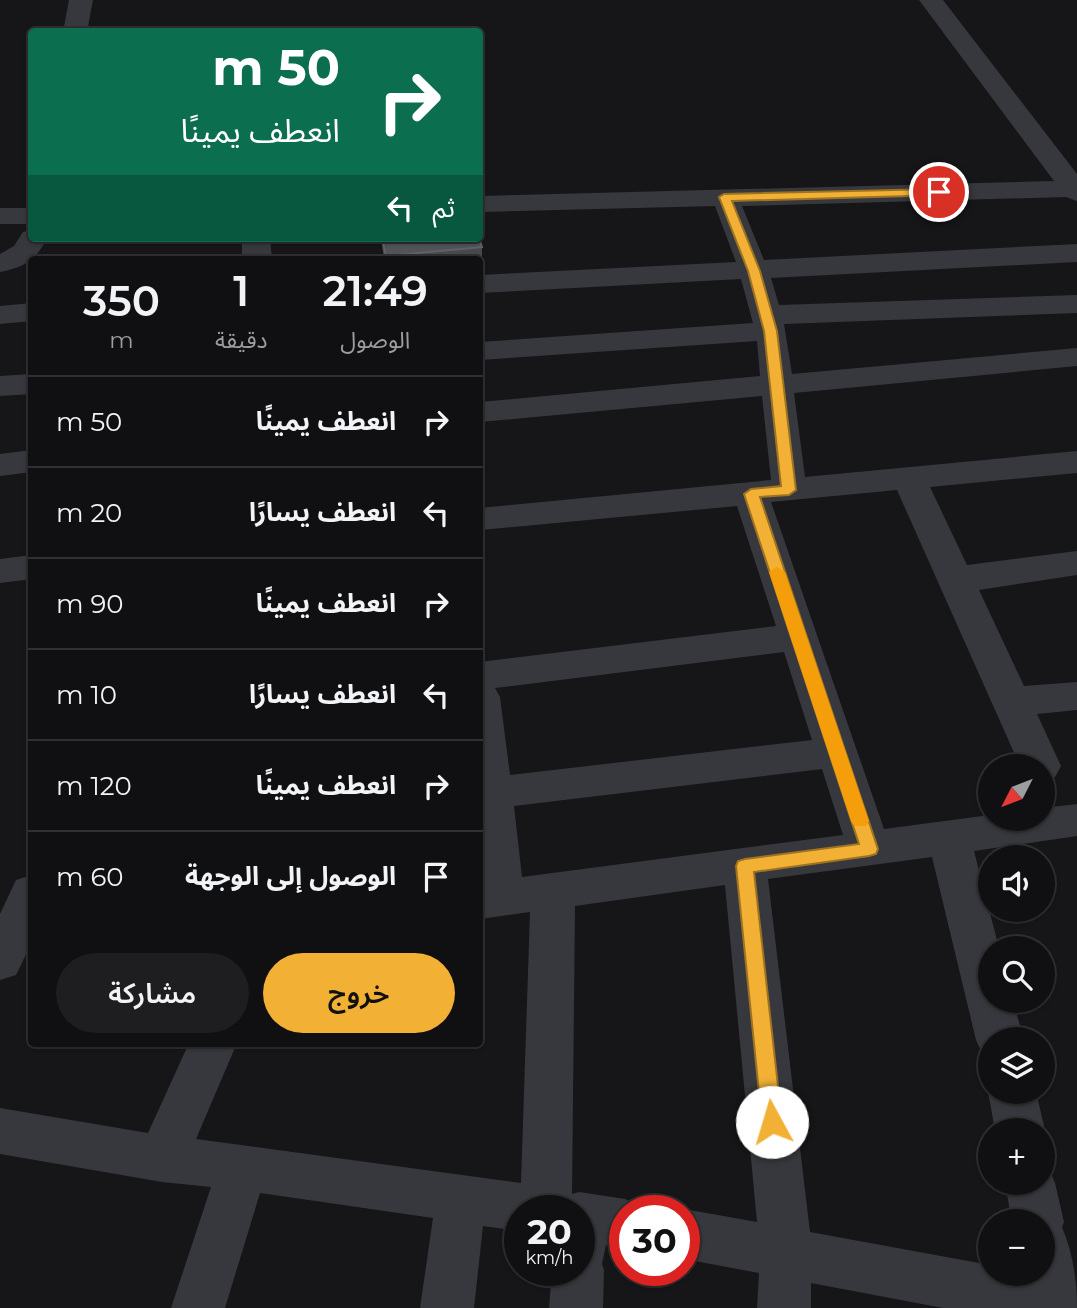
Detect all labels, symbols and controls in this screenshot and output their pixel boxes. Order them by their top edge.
text: 50 m [212,38,340,97]
icon: right [364,56,455,147]
text: انعطف يمينًا [181,111,340,150]
pin [909,162,969,222]
icon: arrive [920,173,958,211]
icon: left [381,189,419,227]
text: ثم [433,192,455,224]
text: 1 [233,265,249,317]
text: 21:49 [323,265,428,317]
text: 350 [83,275,160,327]
text: m [109,326,134,354]
text: دقيقة [215,326,267,354]
text: الوصول [340,326,410,354]
icon: right [417,403,455,441]
text: انعطف يمينًا [256,405,396,437]
text: 50 m [56,406,122,438]
icon: left [417,494,455,532]
text: انعطف يسارًا [249,496,396,528]
text: 20 m [56,497,122,529]
icon: right [417,585,455,623]
text: انعطف يمينًا [256,587,396,619]
text: 90 m [56,588,123,620]
icon: left [417,676,455,714]
text: انعطف يسارًا [249,678,396,710]
text: 10 m [56,679,117,711]
north arrow [978,754,1055,831]
map controls [978,754,1055,1286]
icon: right [417,767,455,805]
text: انعطف يمينًا [256,769,396,801]
text: 120 m [56,770,132,802]
button: sound [978,845,1055,922]
icon: arrive [417,858,455,896]
text: الوصول إلى الوجهة [185,860,396,892]
text: 60 m [56,861,123,893]
button: search [978,936,1055,1013]
button: مشاركة [56,953,249,1033]
button: خروج [263,953,455,1033]
button: layers [978,1027,1055,1104]
position arrow [735,1085,809,1159]
button: + [978,1118,1055,1195]
speed limit sign: 30 [609,1195,700,1286]
button: − [978,1209,1055,1286]
text: 20 [527,1210,572,1253]
text: km/h [525,1247,574,1269]

